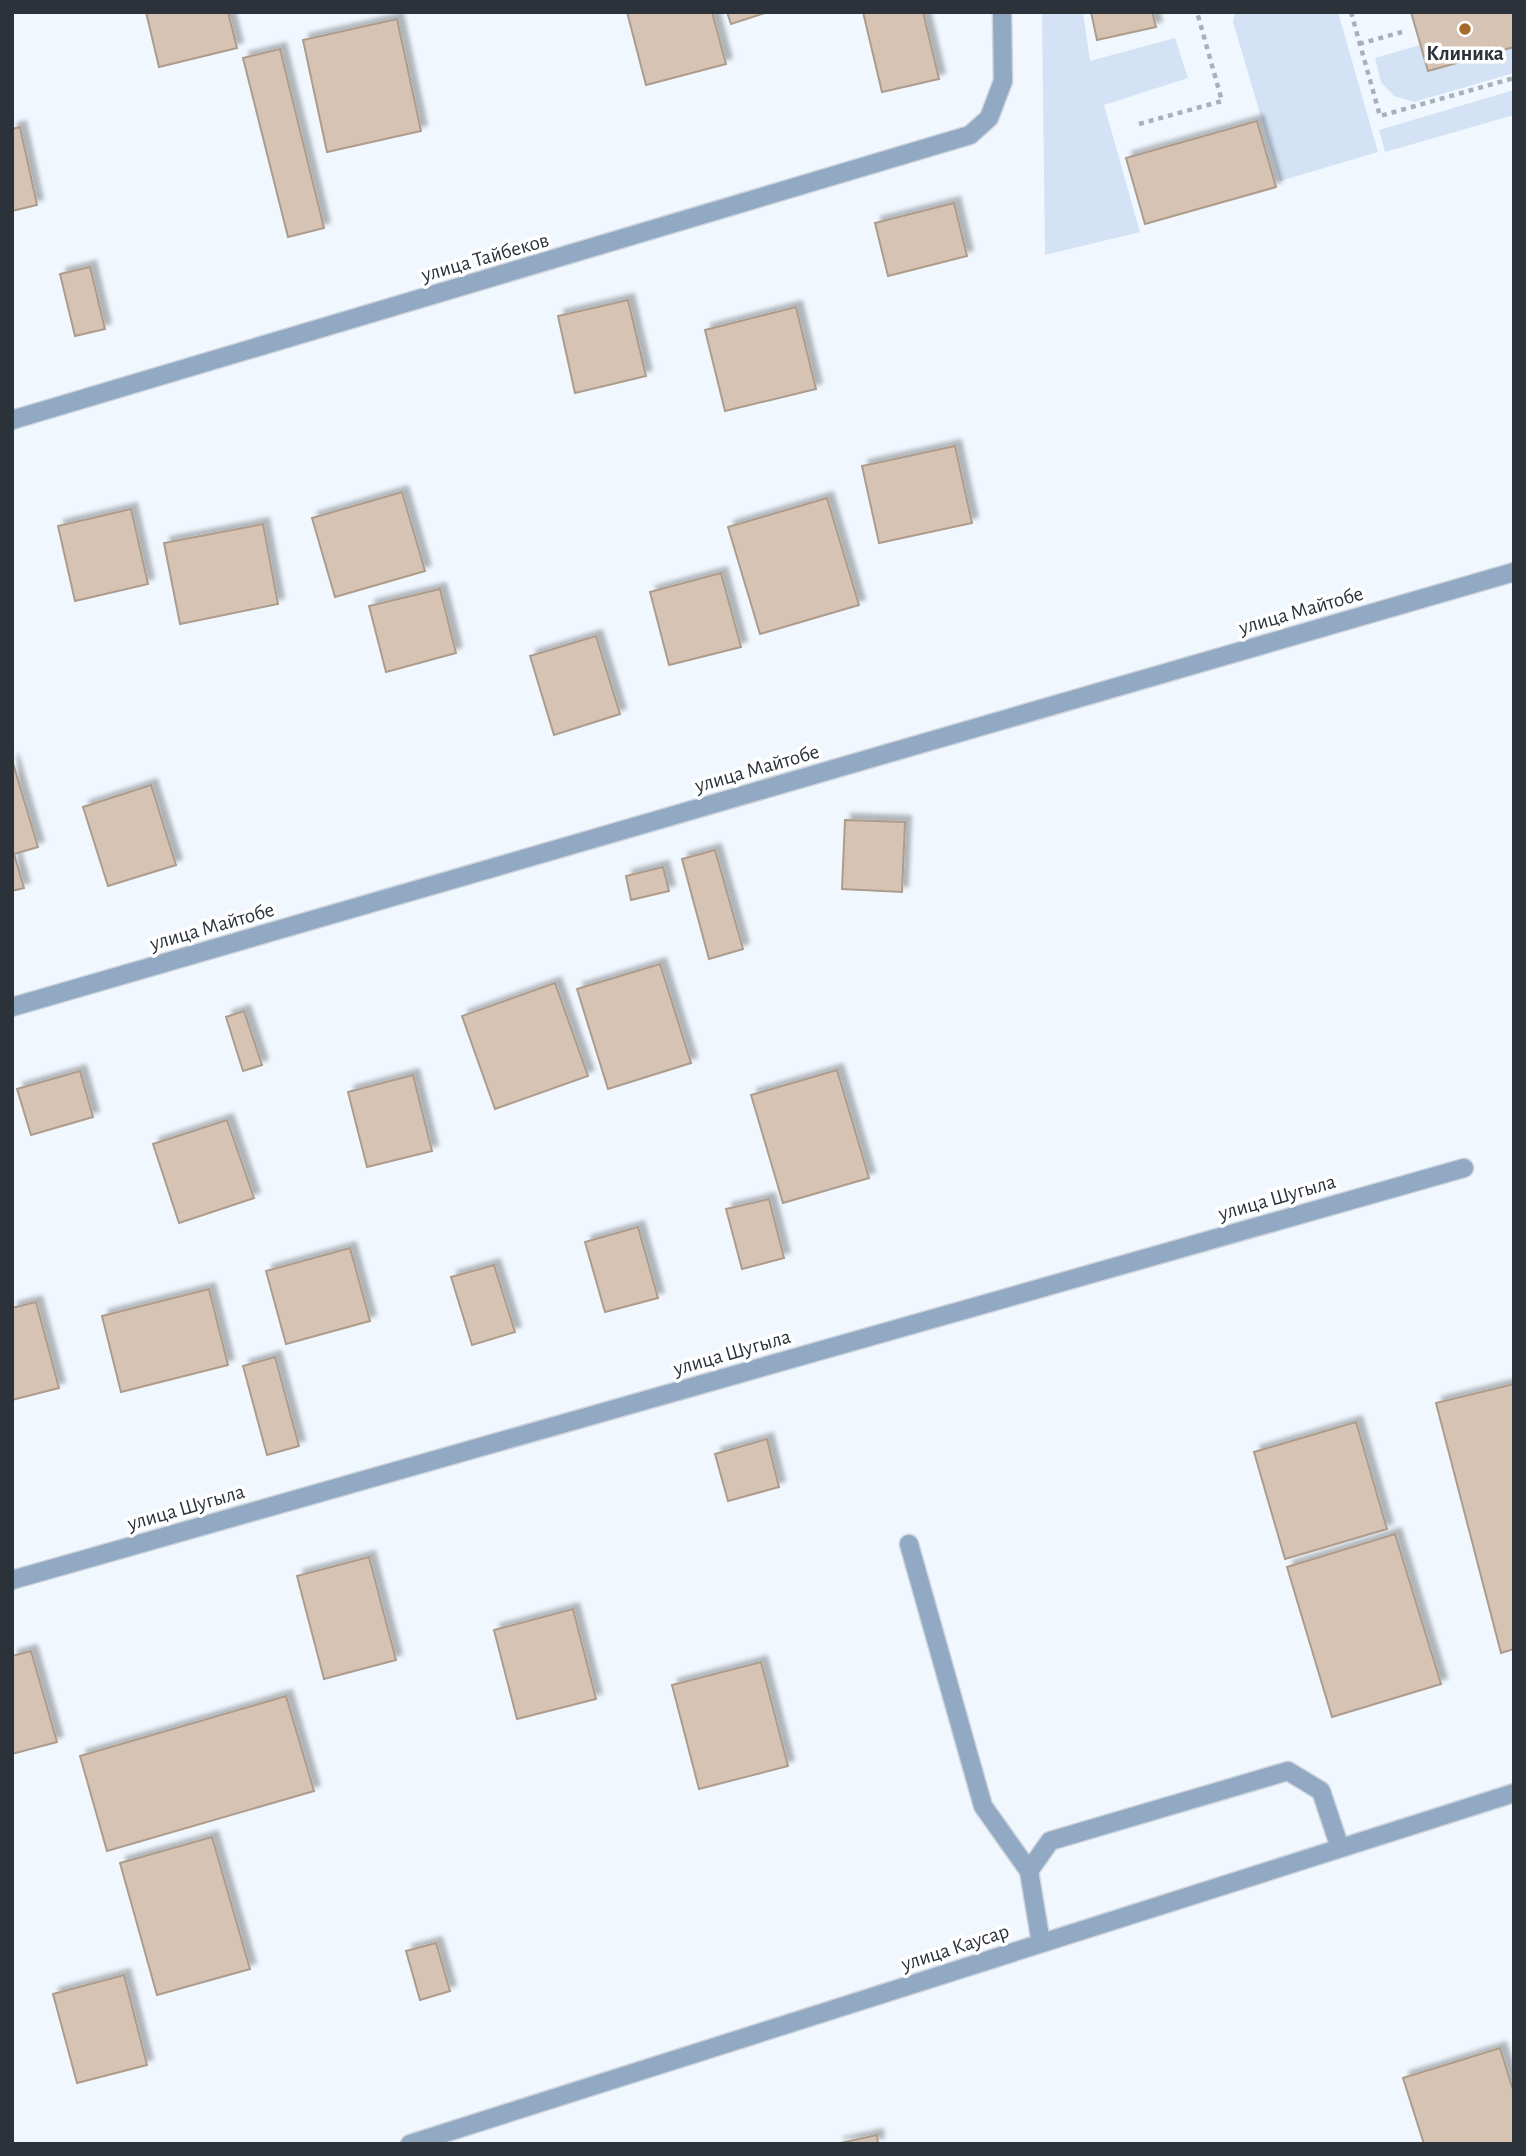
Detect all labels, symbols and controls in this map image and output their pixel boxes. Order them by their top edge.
marker: Клиника [1457,21,1473,37]
place label: Клиника [1426,43,1504,64]
street label: улица Тайбеков [418,229,551,286]
street label: улица Майтобе [1236,583,1366,639]
street label: улица Майтобе [692,741,822,797]
street label: улица Майтобе [147,899,277,955]
street label: улица Шугыла [1215,1171,1339,1225]
street label: улица Шугыла [670,1326,794,1380]
street label: улица Шугыла [124,1481,248,1535]
street label: улица Каусар [898,1920,1012,1975]

